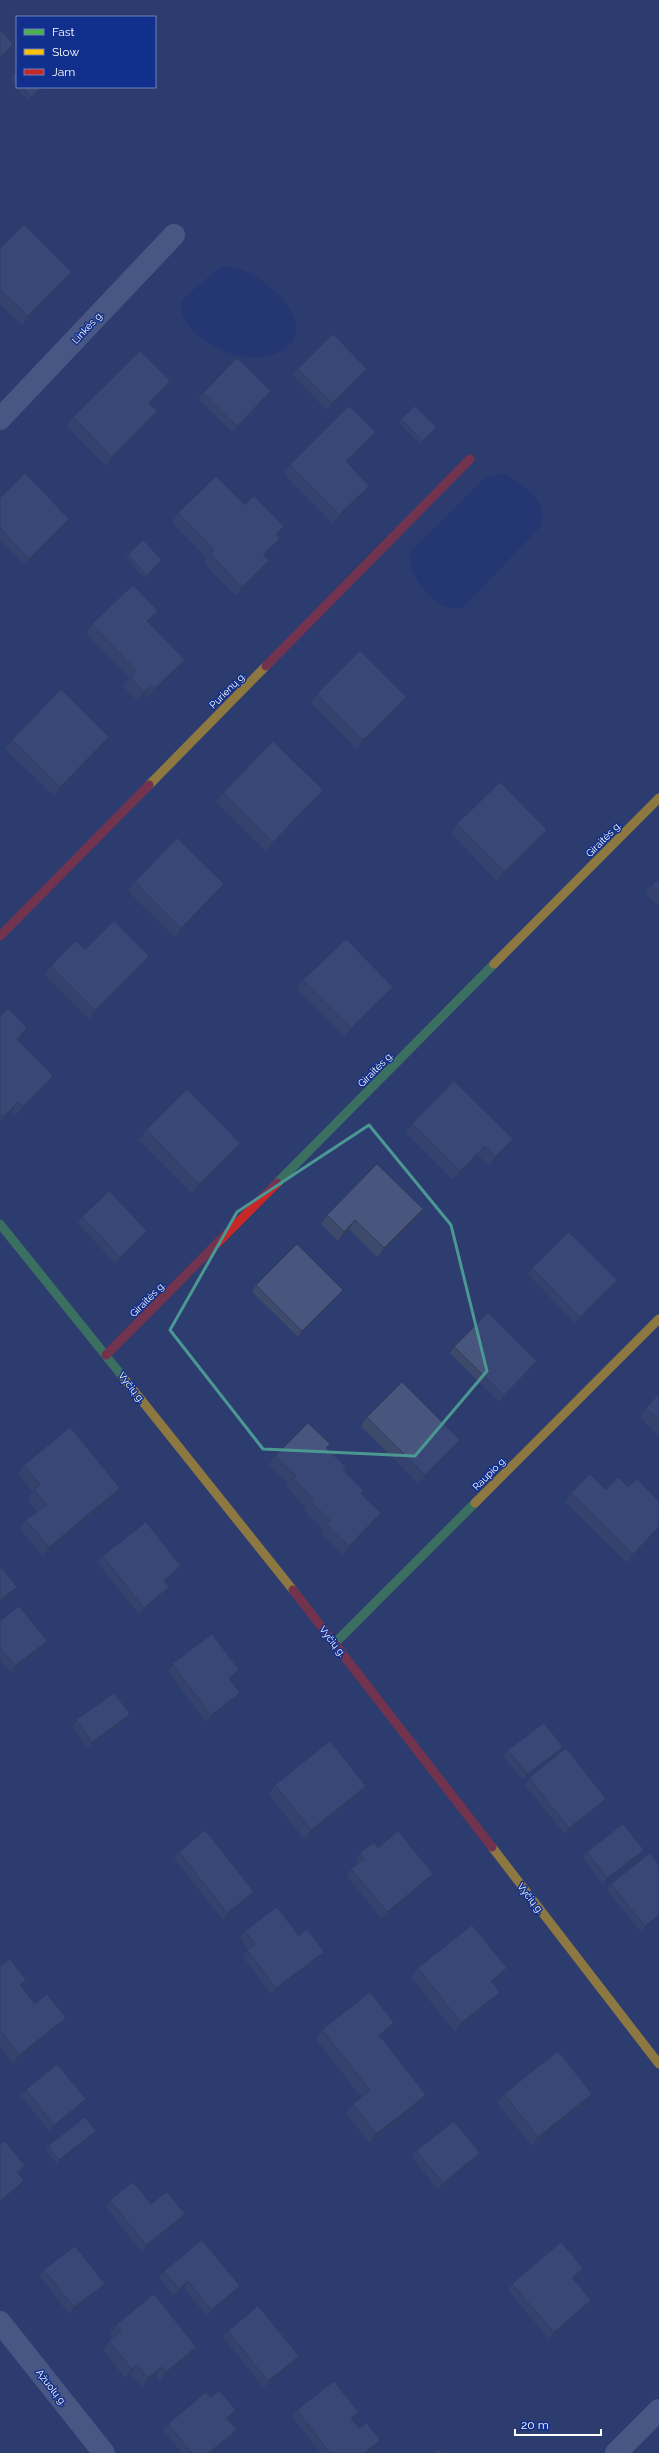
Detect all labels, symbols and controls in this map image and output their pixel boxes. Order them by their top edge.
legend [16,16,156,88]
text: Fast [52,25,75,39]
text: Slow [52,45,79,59]
text: Jam [52,65,75,79]
street label: Linkės g. [70,309,105,346]
street label: Purienų g. [207,670,248,711]
street label: Giraitės g. [584,819,623,859]
street label: Giraitės g. [356,1049,395,1089]
street label: Giraitės g. [128,1279,167,1319]
street label: Vyčių g. [116,1370,147,1405]
street label: Raupio g. [470,1454,508,1492]
street label: Vyčių g. [317,1624,348,1659]
street label: Vyčių g. [515,1881,546,1916]
street label: Ąžuolų g. [34,2367,69,2408]
scale bar [515,2411,601,2437]
text: 20 m [521,2418,549,2432]

